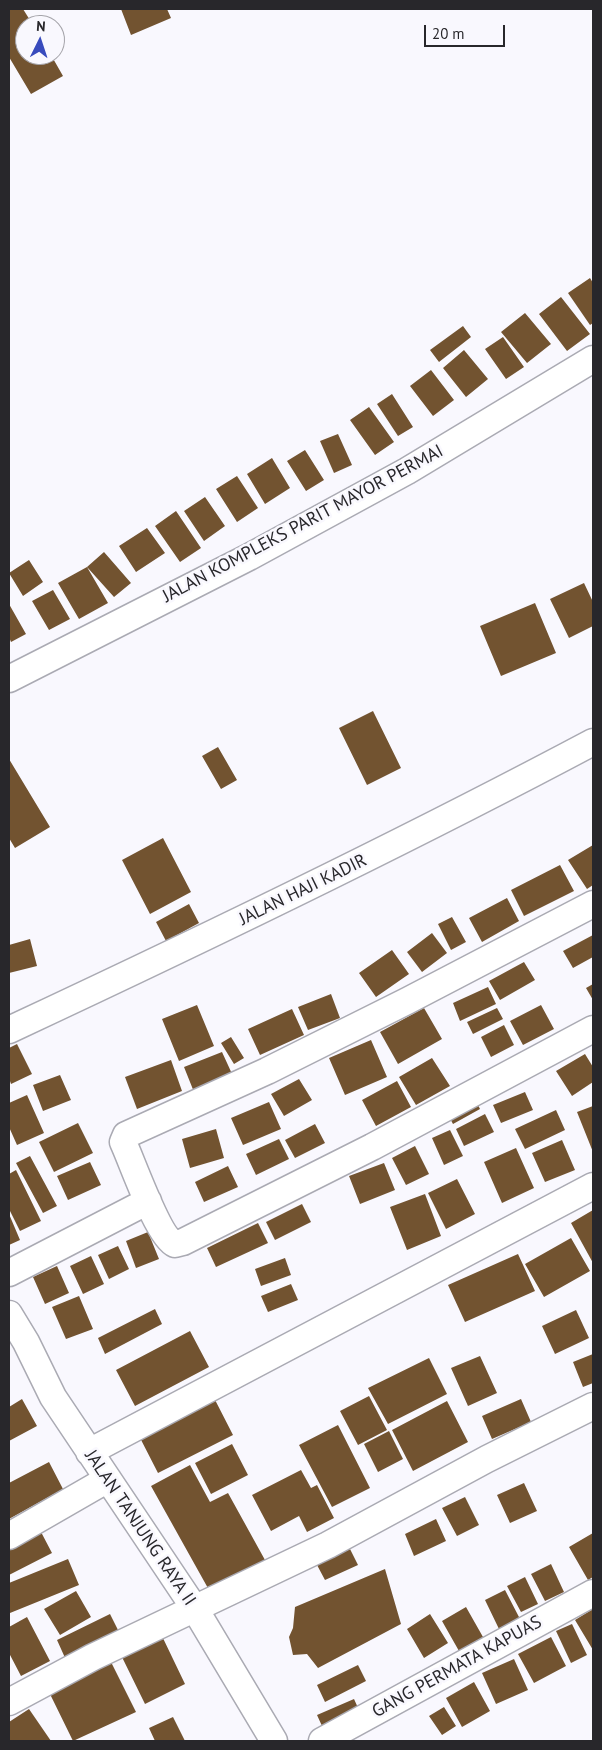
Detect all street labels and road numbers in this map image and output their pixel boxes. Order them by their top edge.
street label: JALAN KOMPLEKS PARIT MAYOR PERMAI [159,441,447,607]
street label: JALAN HAJI KADIR [236,850,370,930]
street label: JALAN TANJUNG RAYA II [80,1446,200,1610]
street label: GANG PERMATA KAPUAS [368,1611,546,1723]

